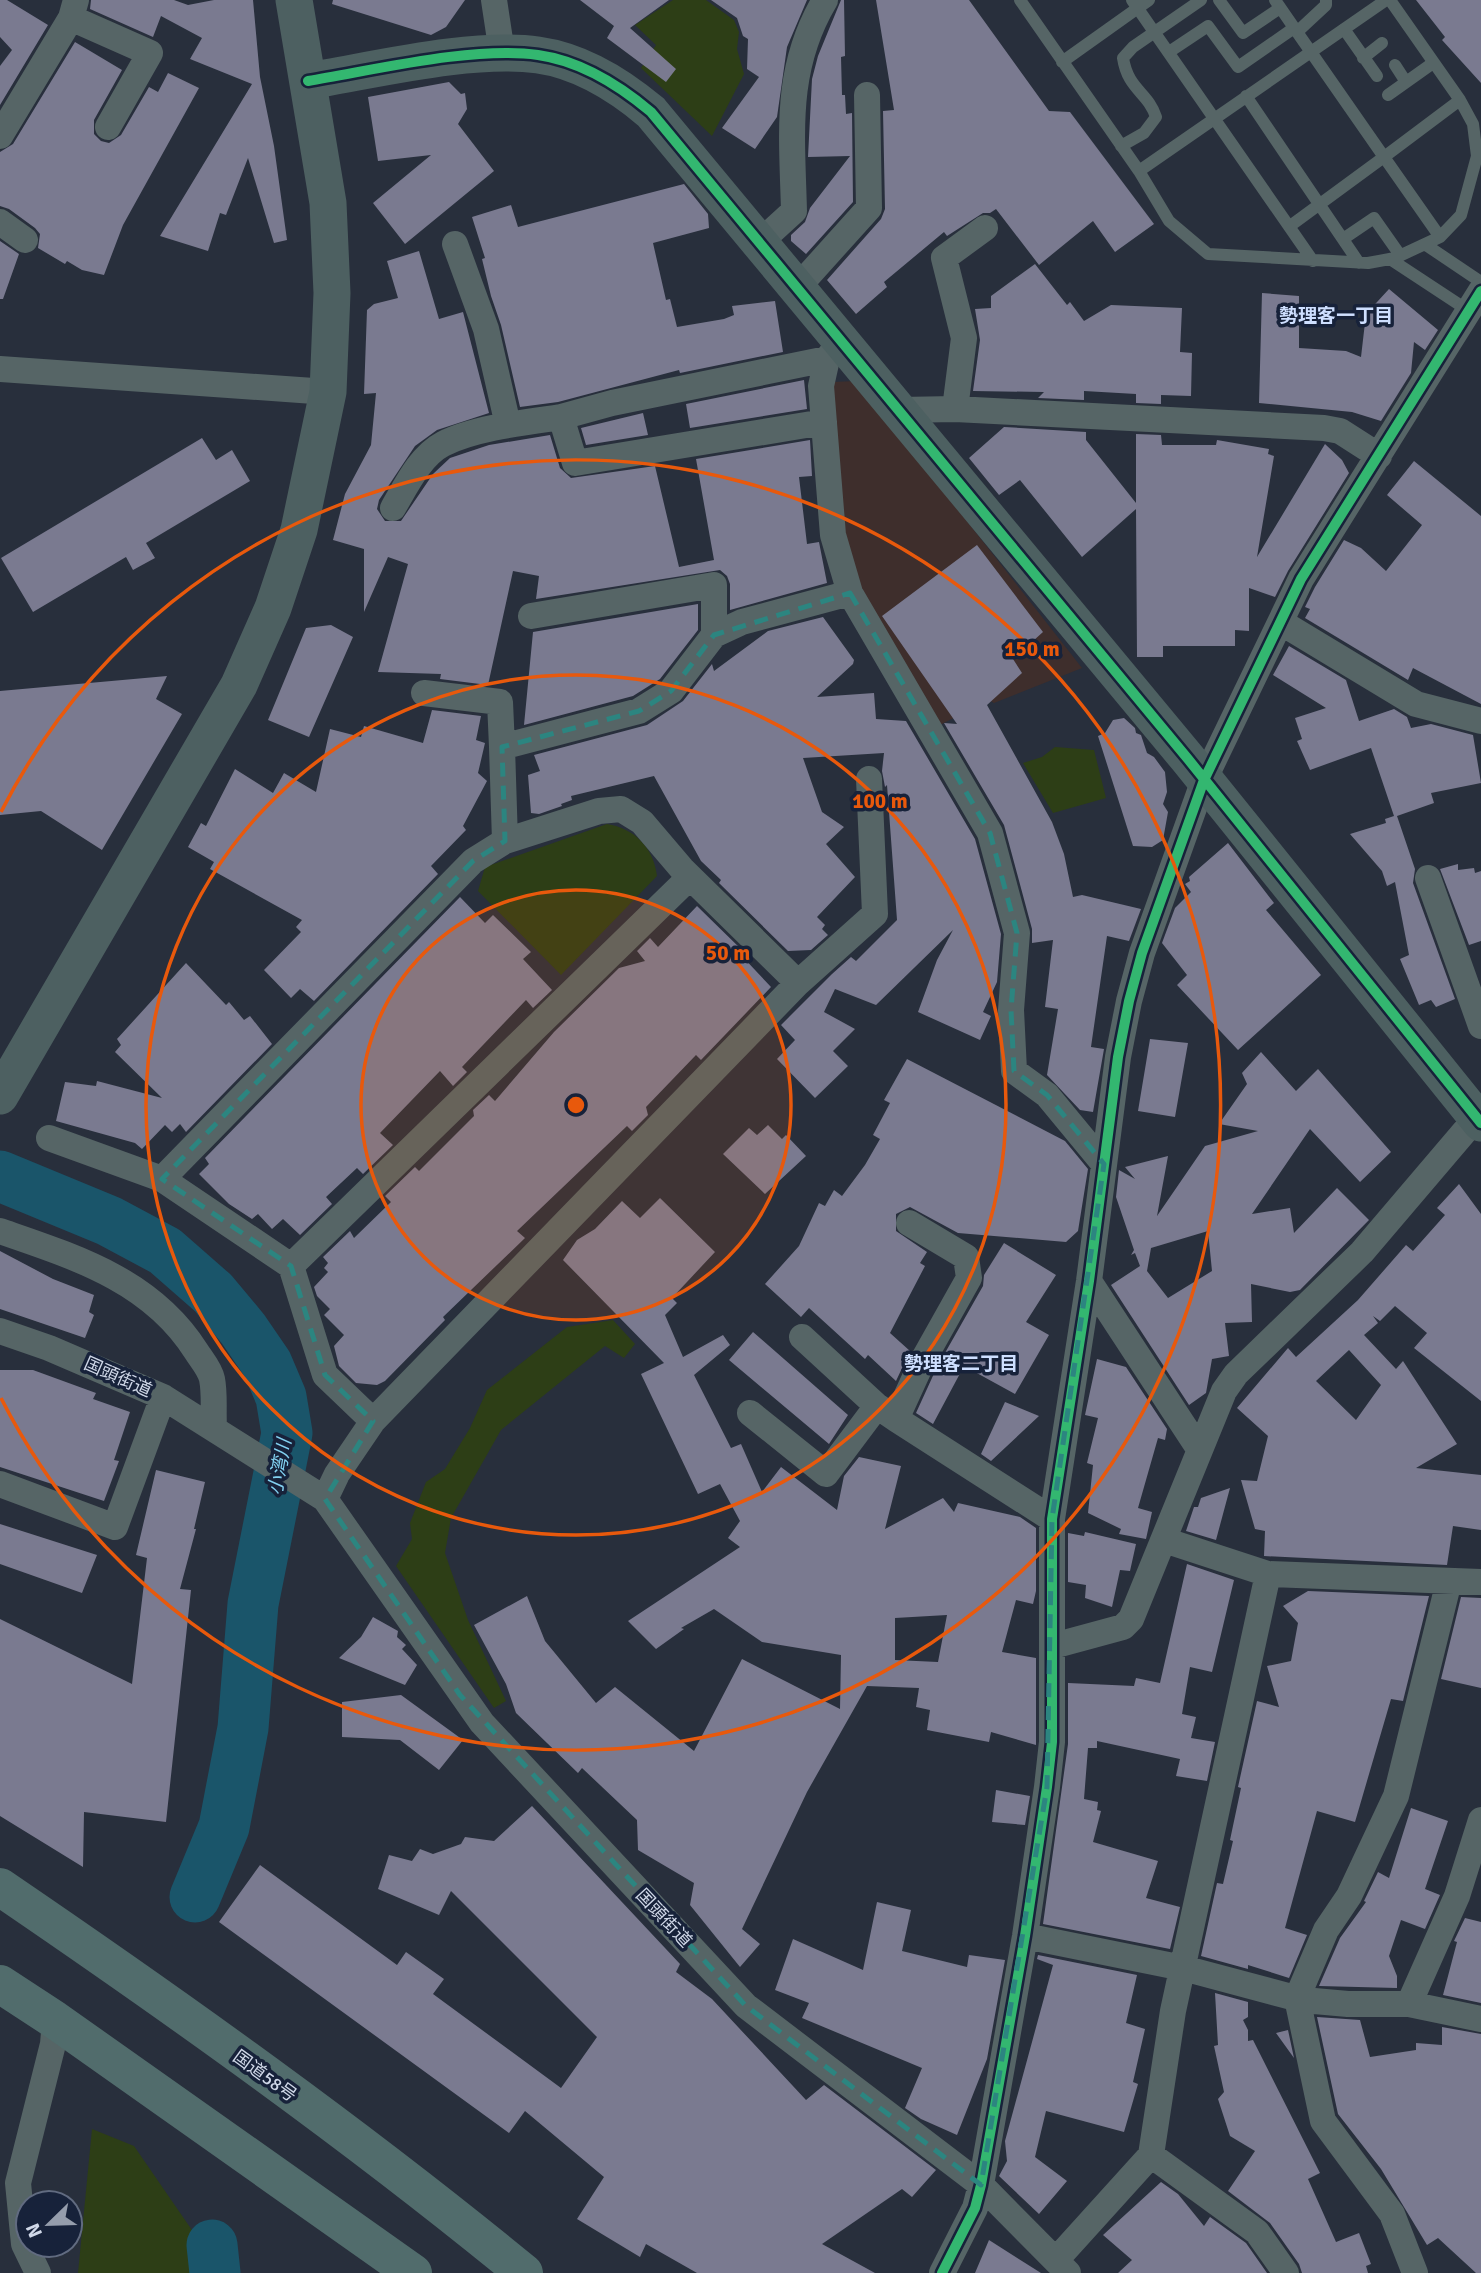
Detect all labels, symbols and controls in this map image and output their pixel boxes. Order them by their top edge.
district label: 勢理客一丁目 [1279,304,1393,328]
text: 150 m [1004,636,1060,662]
text: 100 m [852,788,908,814]
text: 50 m [706,940,750,966]
centre of rings [564,1093,588,1117]
street label: 国頭街道 [81,1352,155,1402]
district label: 勢理客二丁目 [904,1352,1018,1376]
water label: 小湾川 [263,1435,297,1497]
street label: 国頭街道 [631,1884,697,1952]
street label: 国道58号 [229,2046,301,2106]
north arrow [14,2189,84,2259]
text: N [21,2219,48,2241]

